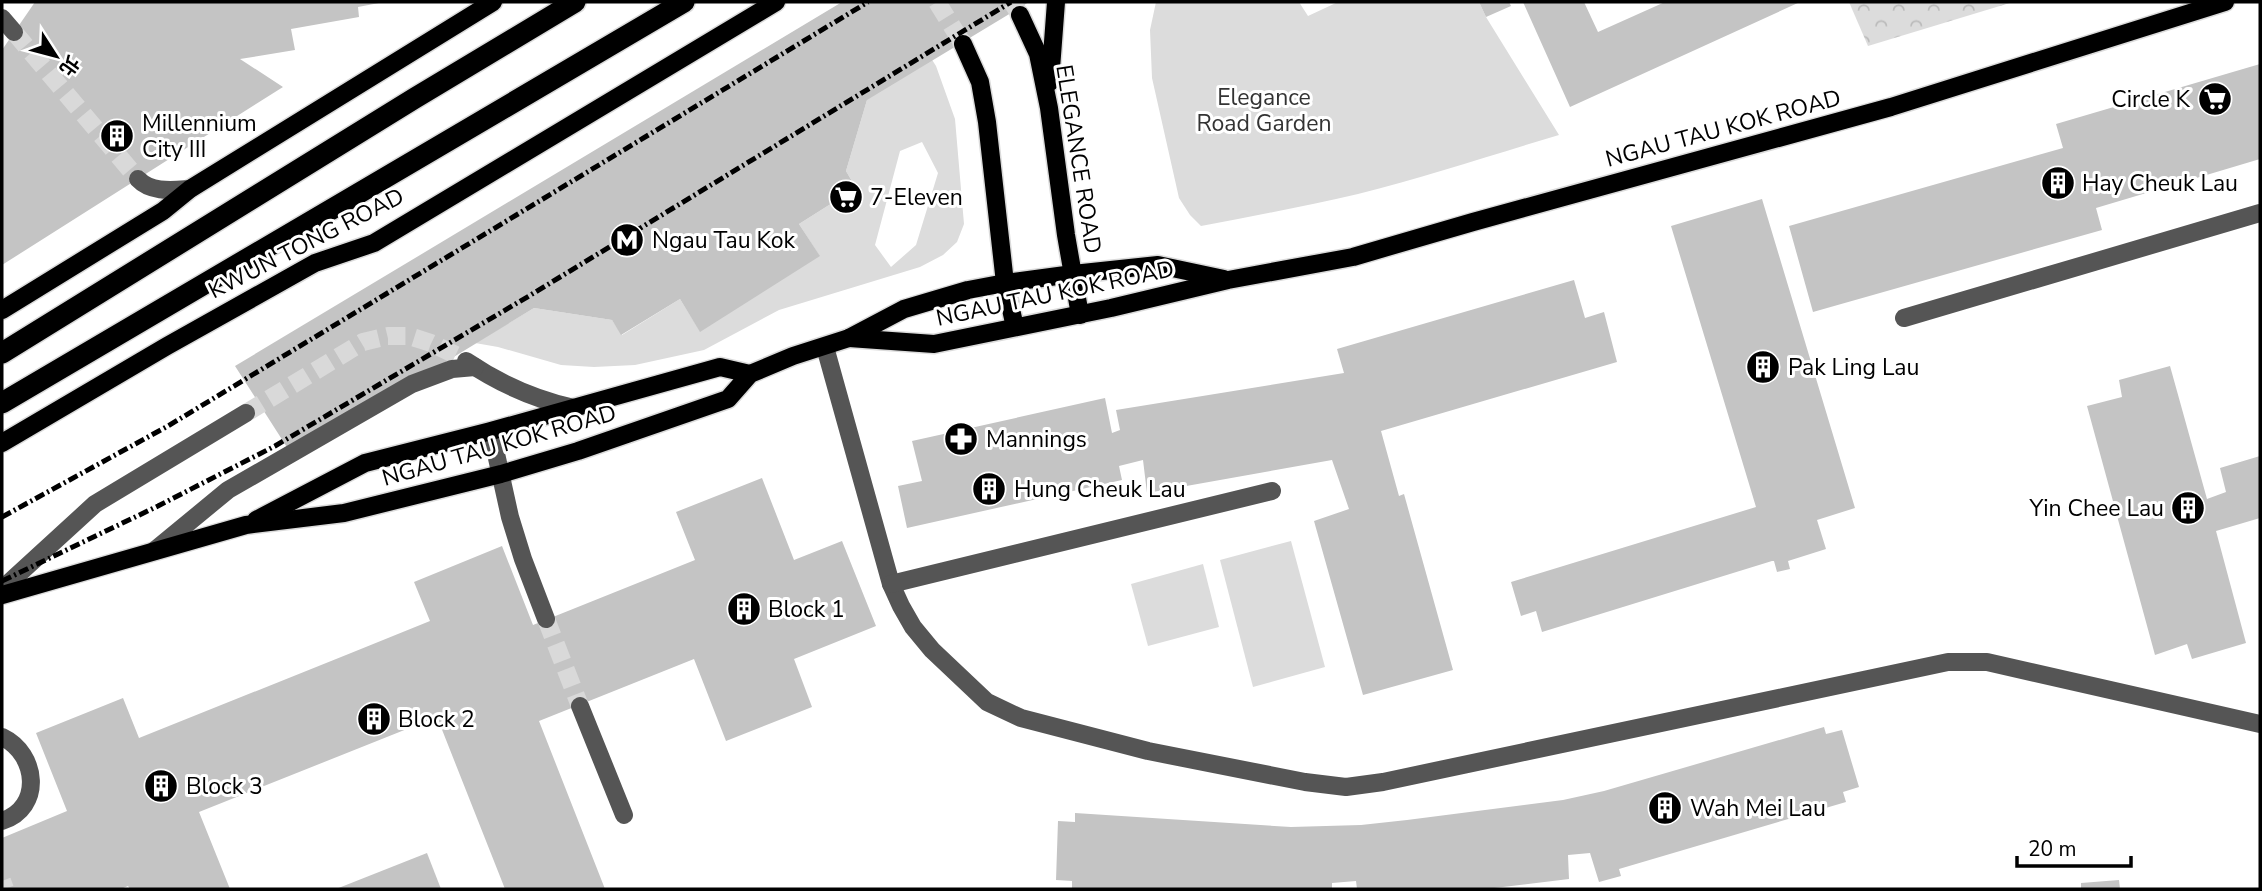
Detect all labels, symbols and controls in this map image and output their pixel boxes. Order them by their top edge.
north arrow [21,21,91,91]
text: 北 [53,50,85,81]
street label: ELEGANCE ROAD [1048,62,1109,256]
supermarket icon: Circle K [2196,80,2234,118]
park label: Elegance Road Garden [1196,82,1332,139]
street label: NGAU TAU KOK ROAD [1602,82,1844,175]
place label: Circle K [2111,84,2191,115]
place label: Millennium City III [142,108,257,165]
building icon: Millennium City III [98,117,136,155]
building icon: Hay Cheuk Lau [2039,164,2077,202]
place label: Hay Cheuk Lau [2082,168,2238,199]
supermarket icon: 7-Eleven [827,178,865,216]
street label: KWUN TONG ROAD [203,181,409,306]
place label: 7-Eleven [870,182,963,213]
metro station icon: Ngau Tau Kok [608,221,646,259]
place label: Ngau Tau Kok [652,225,795,256]
street label: NGAU TAU KOK ROAD [933,253,1177,334]
building icon: Pak Ling Lau [1744,348,1782,386]
place label: Pak Ling Lau [1788,352,1919,383]
street label: NGAU TAU KOK ROAD [378,397,620,494]
pharmacy icon: Mannings [942,420,980,458]
place label: Mannings [986,424,1087,455]
building icon: Hung Cheuk Lau [970,470,1008,508]
place label: Hung Cheuk Lau [1014,474,1186,505]
building icon: Yin Chee Lau [2169,489,2207,527]
place label: Yin Chee Lau [2028,493,2164,524]
building icon: Block 1 [725,590,763,628]
place label: Block 1 [768,594,845,625]
building icon: Block 2 [355,700,393,738]
place label: Block 2 [398,704,475,735]
building icon: Block 3 [142,767,180,805]
place label: Block 3 [186,771,263,802]
building icon: Wah Mei Lau [1646,789,1684,827]
place label: Wah Mei Lau [1690,793,1826,824]
scale bar [2017,824,2131,868]
text: 20 m [2028,835,2077,863]

